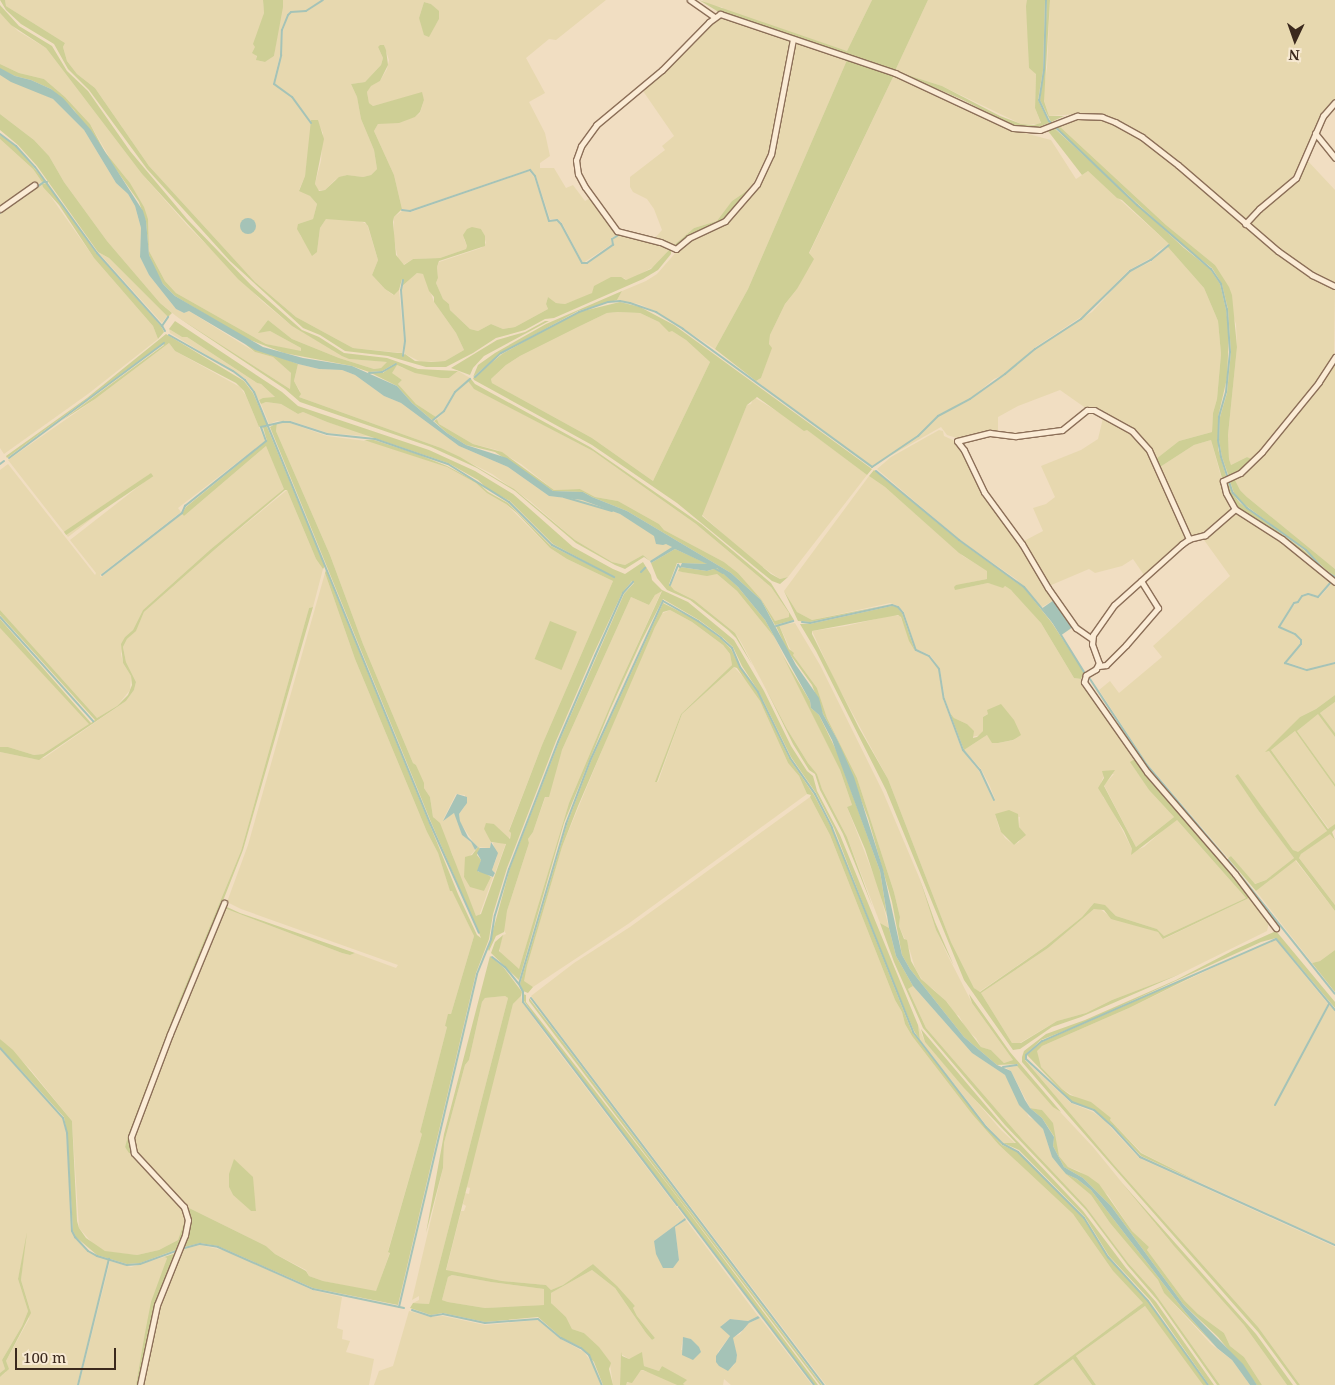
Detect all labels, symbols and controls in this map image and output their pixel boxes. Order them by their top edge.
north arrow [1270,15,1320,65]
text: N [1288,46,1300,65]
scale bar [18,1338,119,1370]
text: 100 m [23,1347,66,1367]

